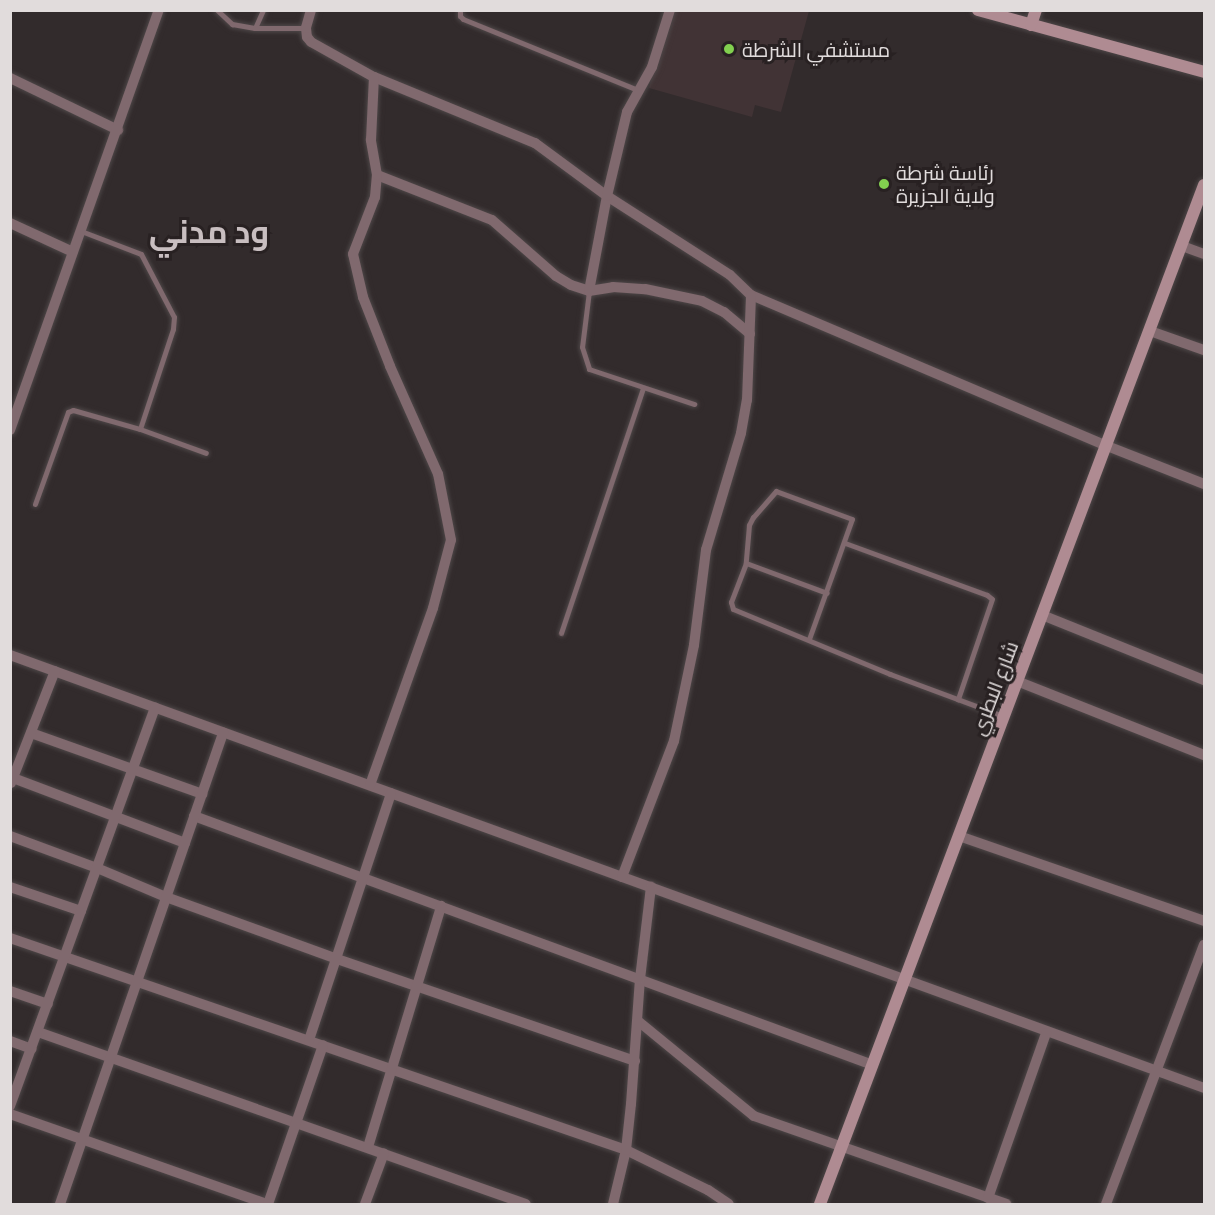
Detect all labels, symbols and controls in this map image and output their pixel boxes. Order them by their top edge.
place label: مستشفي الشرطة [742,37,890,61]
marker: مستشفي الشرطة [720,40,738,58]
place label: رئاسة شرطة ولاية الجزيرة [896,160,995,207]
marker: رئاسة شرطة ولاية الجزيرة [877,177,891,191]
district label: ود مدني [149,211,269,249]
street label: شارع البطري [965,638,1023,738]

